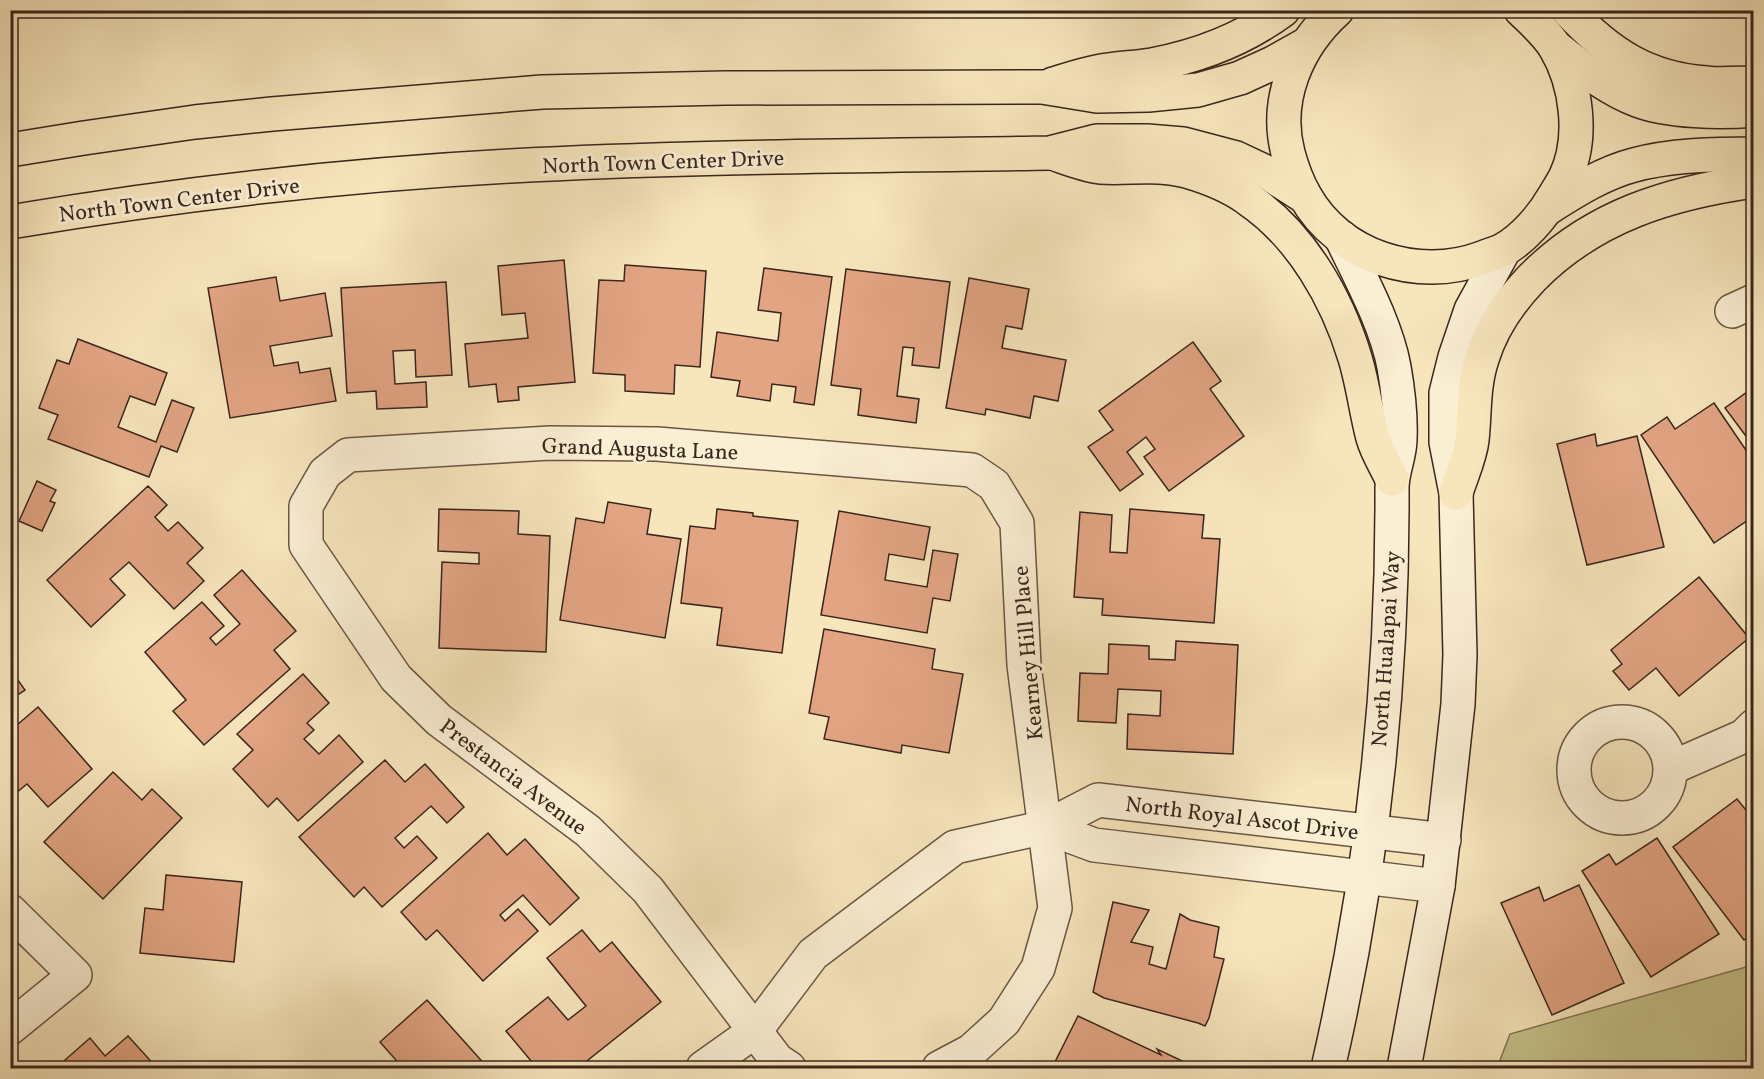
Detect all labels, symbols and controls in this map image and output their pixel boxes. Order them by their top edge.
street label: North Town Center Drive [541,144,785,183]
street label: North Town Center Drive [57,171,301,232]
street label: Grand Augusta Lane [541,432,739,469]
street label: North Hualapai Way [1365,550,1410,748]
street label: Kearney Hill Place [1006,564,1053,741]
street label: Prestancia Avenue [432,712,593,844]
street label: North Royal Ascot Drive [1123,790,1360,849]

